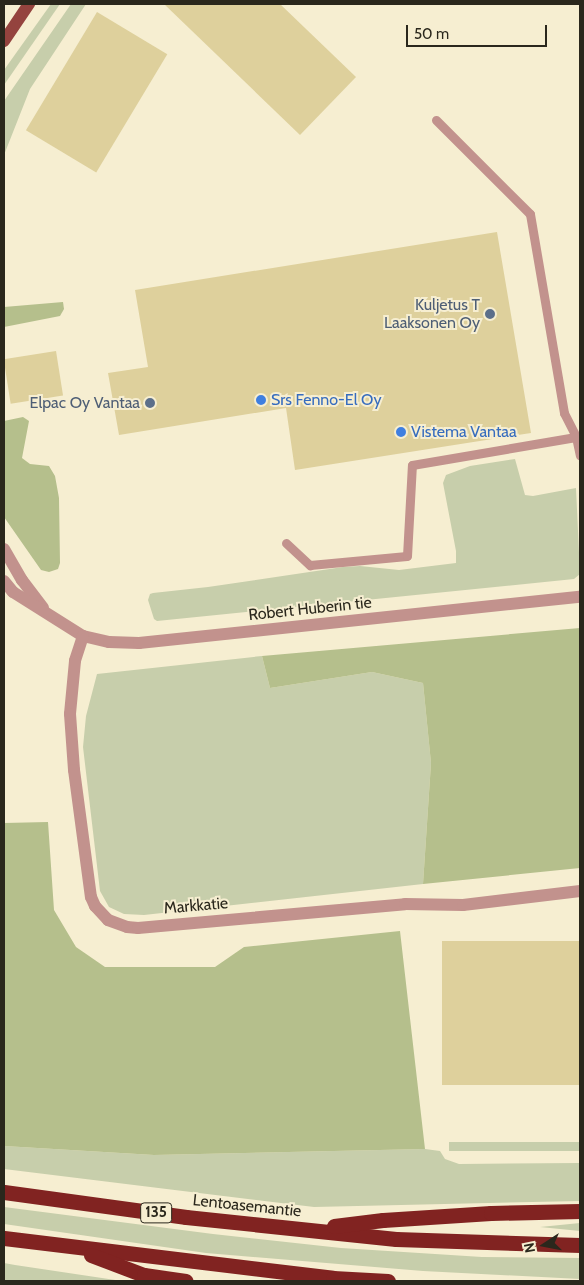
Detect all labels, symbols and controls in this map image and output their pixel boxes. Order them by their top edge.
scale bar [409,15,550,47]
text: 50 m [414,25,449,43]
place label: Kuljetus T Laaksonen Oy [384,295,480,333]
marker: Kuljetus T Laaksonen Oy [484,308,496,320]
place label: Srs Fenno-El Oy [271,390,381,410]
place label: Elpac Oy Vantaa [30,393,140,413]
marker: Srs Fenno-El Oy [255,394,267,406]
marker: Elpac Oy Vantaa [144,397,156,409]
place label: Vistema Vantaa [411,422,517,442]
marker: Vistema Vantaa [395,426,407,438]
street label: Robert Huberin tie [247,593,373,625]
street label: Markkatie [163,894,229,918]
street label: Lentoasemantie [192,1191,302,1221]
road number: 135 [140,1200,172,1226]
north arrow [519,1220,569,1270]
text: N [519,1241,539,1254]

